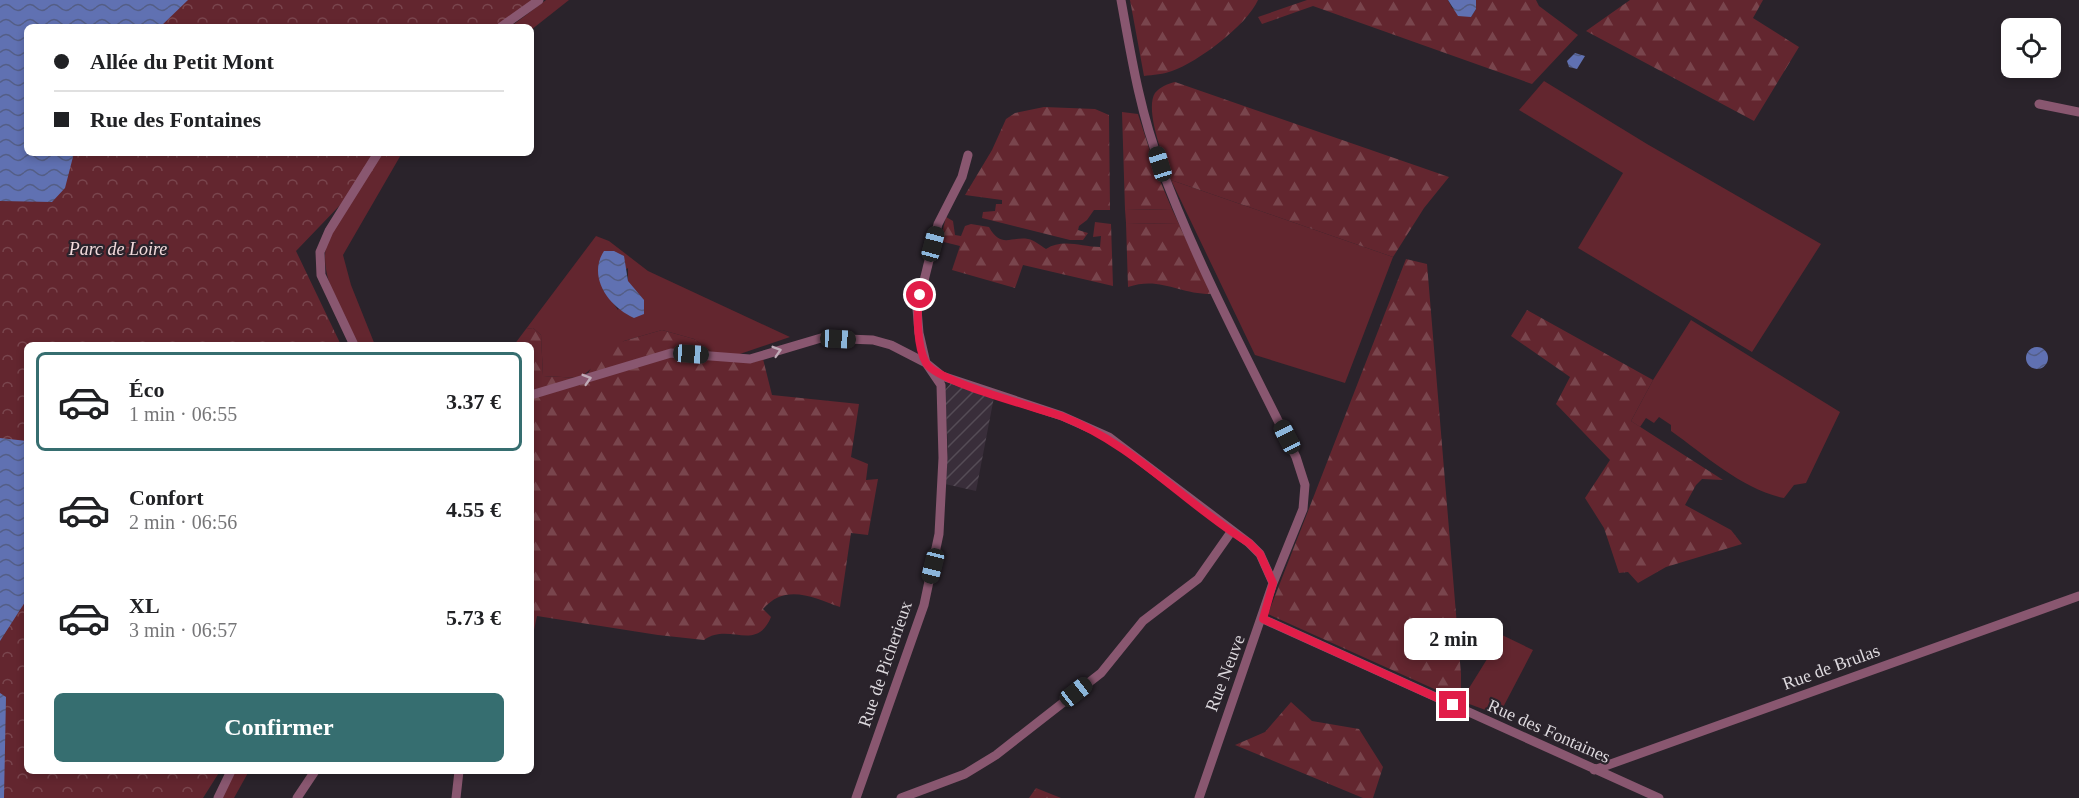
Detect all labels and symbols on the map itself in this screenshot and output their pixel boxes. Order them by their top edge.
car [1146,144,1174,184]
car [920,224,946,264]
park label: Parc de Loire [68,239,167,259]
route start [906,281,933,308]
car [820,329,856,349]
car [672,344,710,364]
one-way arrow [771,346,782,358]
one-way arrow [581,374,592,386]
car [1271,417,1303,457]
car [920,546,946,586]
street label: Rue de Picherieux [854,598,916,730]
callout: 2 min [1404,618,1502,660]
street label: Rue Neuve [1201,632,1249,714]
street label: Rue de Brulas [1780,640,1882,694]
car [1056,674,1096,710]
route end [1439,691,1466,718]
street label: Rue des Fontaines [1485,695,1613,767]

